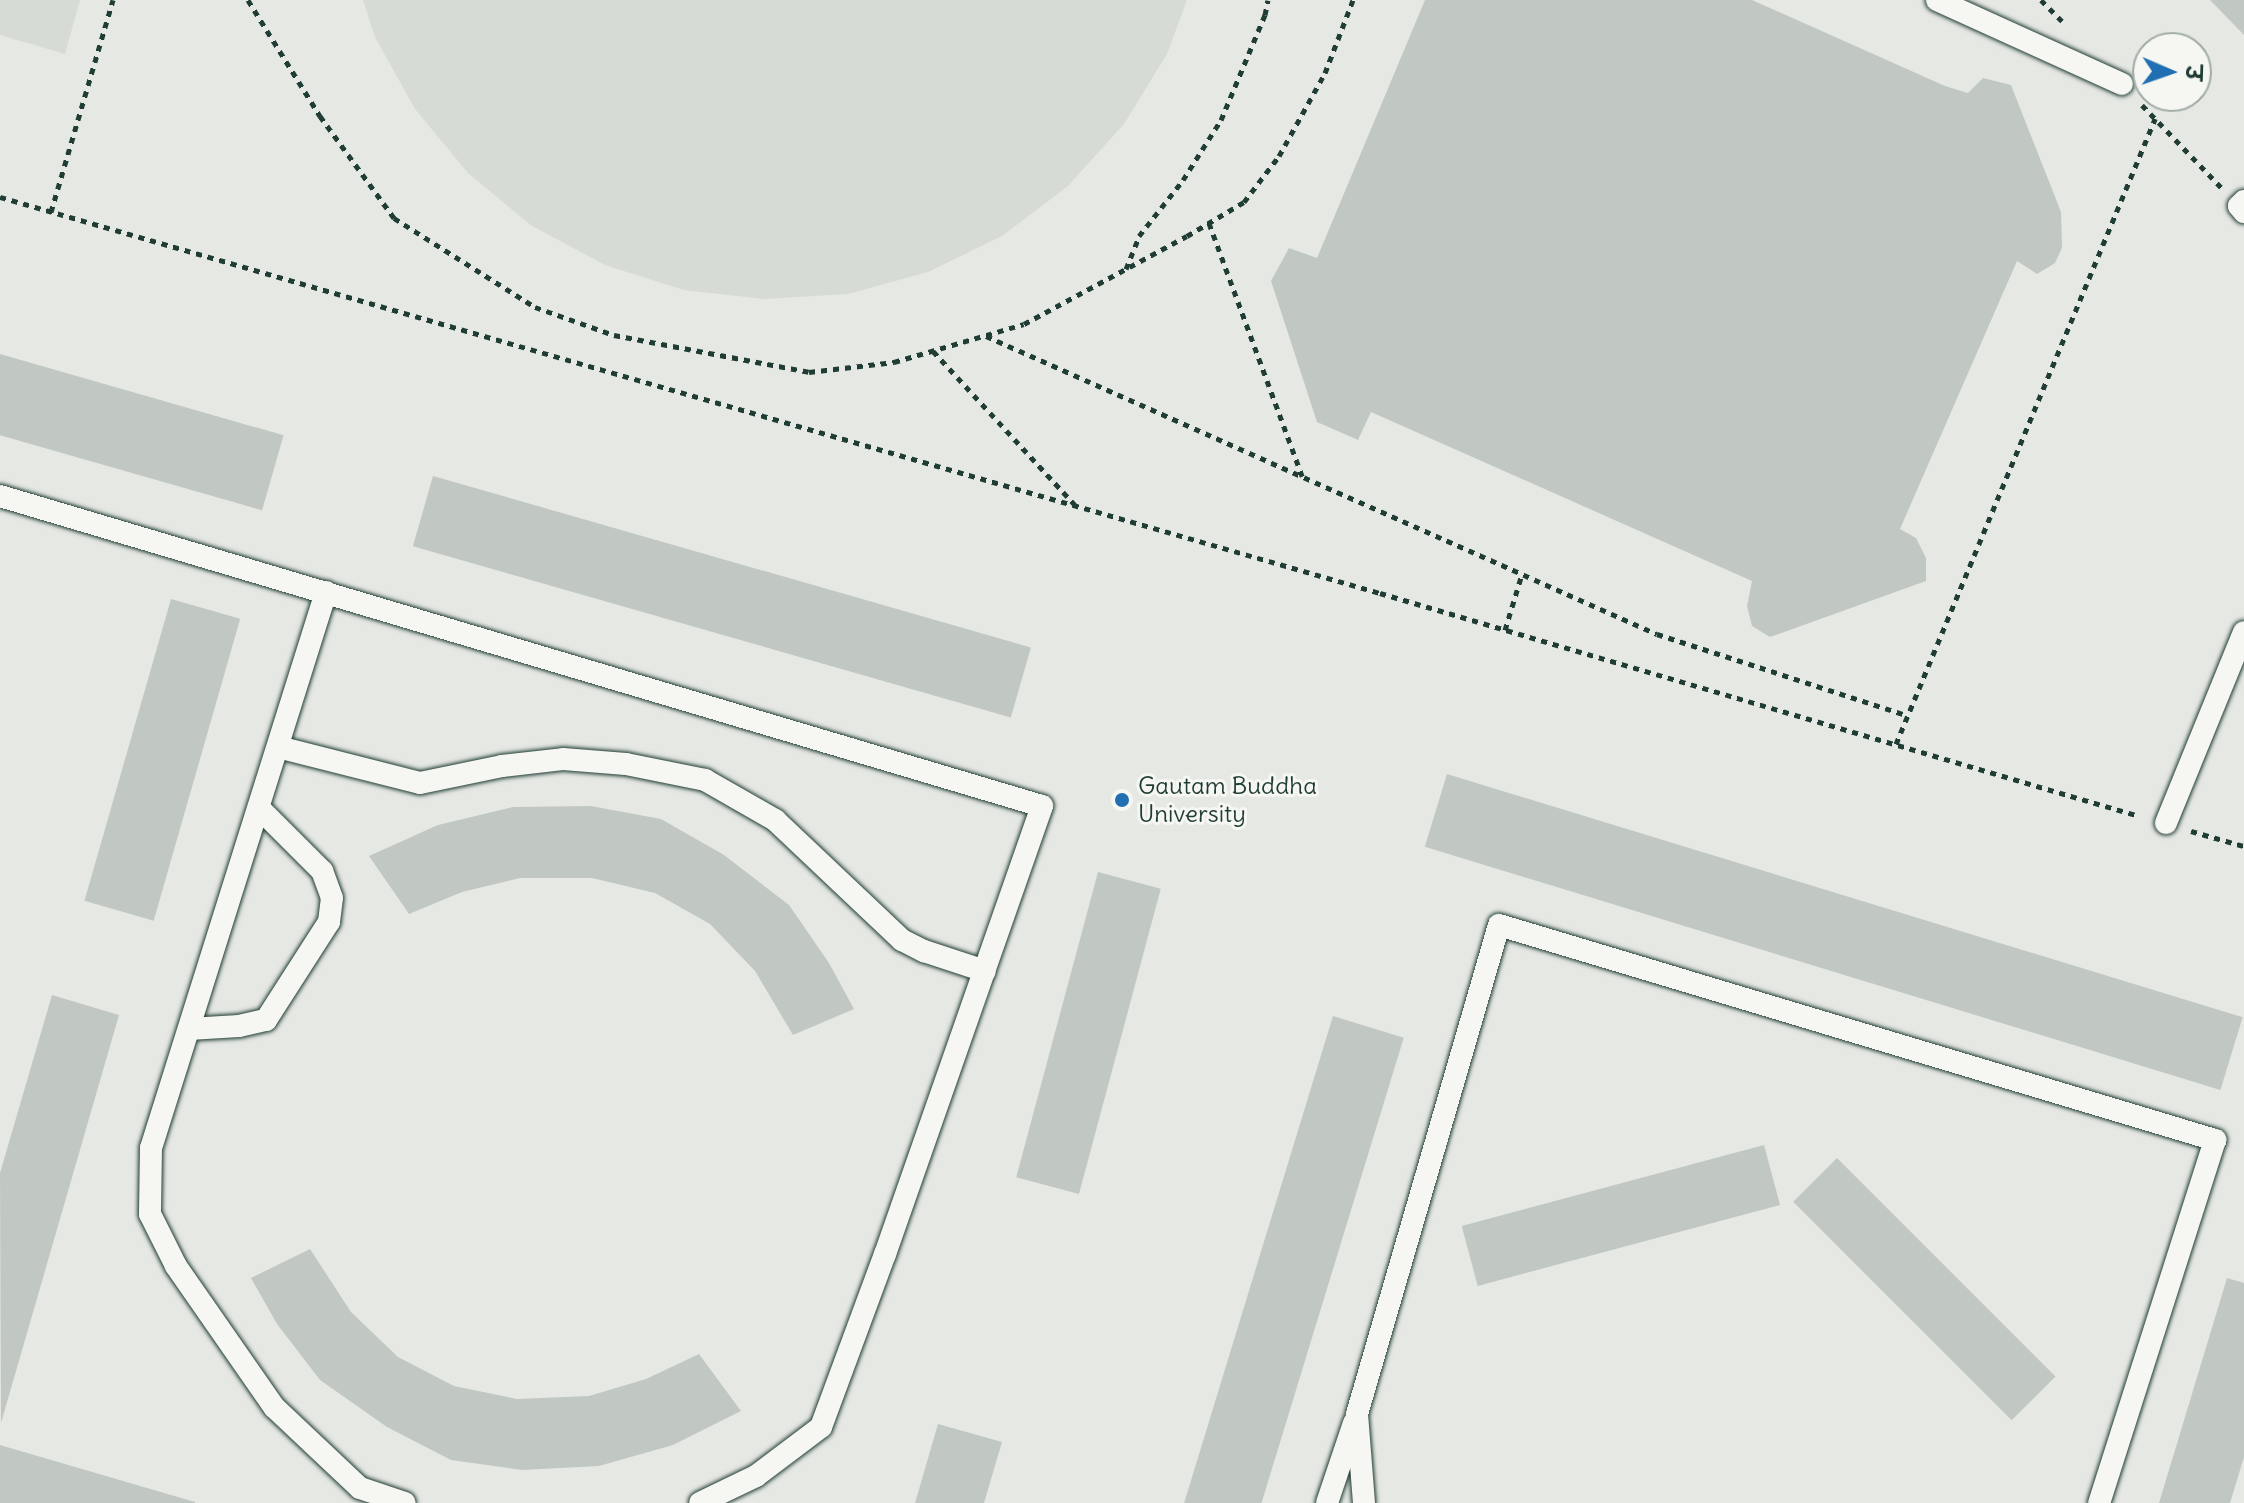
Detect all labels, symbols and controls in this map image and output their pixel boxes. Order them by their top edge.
north arrow [2132,32,2212,112]
text: उ [2180,65,2208,81]
place label: Gautam Buddha University [1138,772,1317,828]
marker: Gautam Buddha University [1113,791,1131,809]

